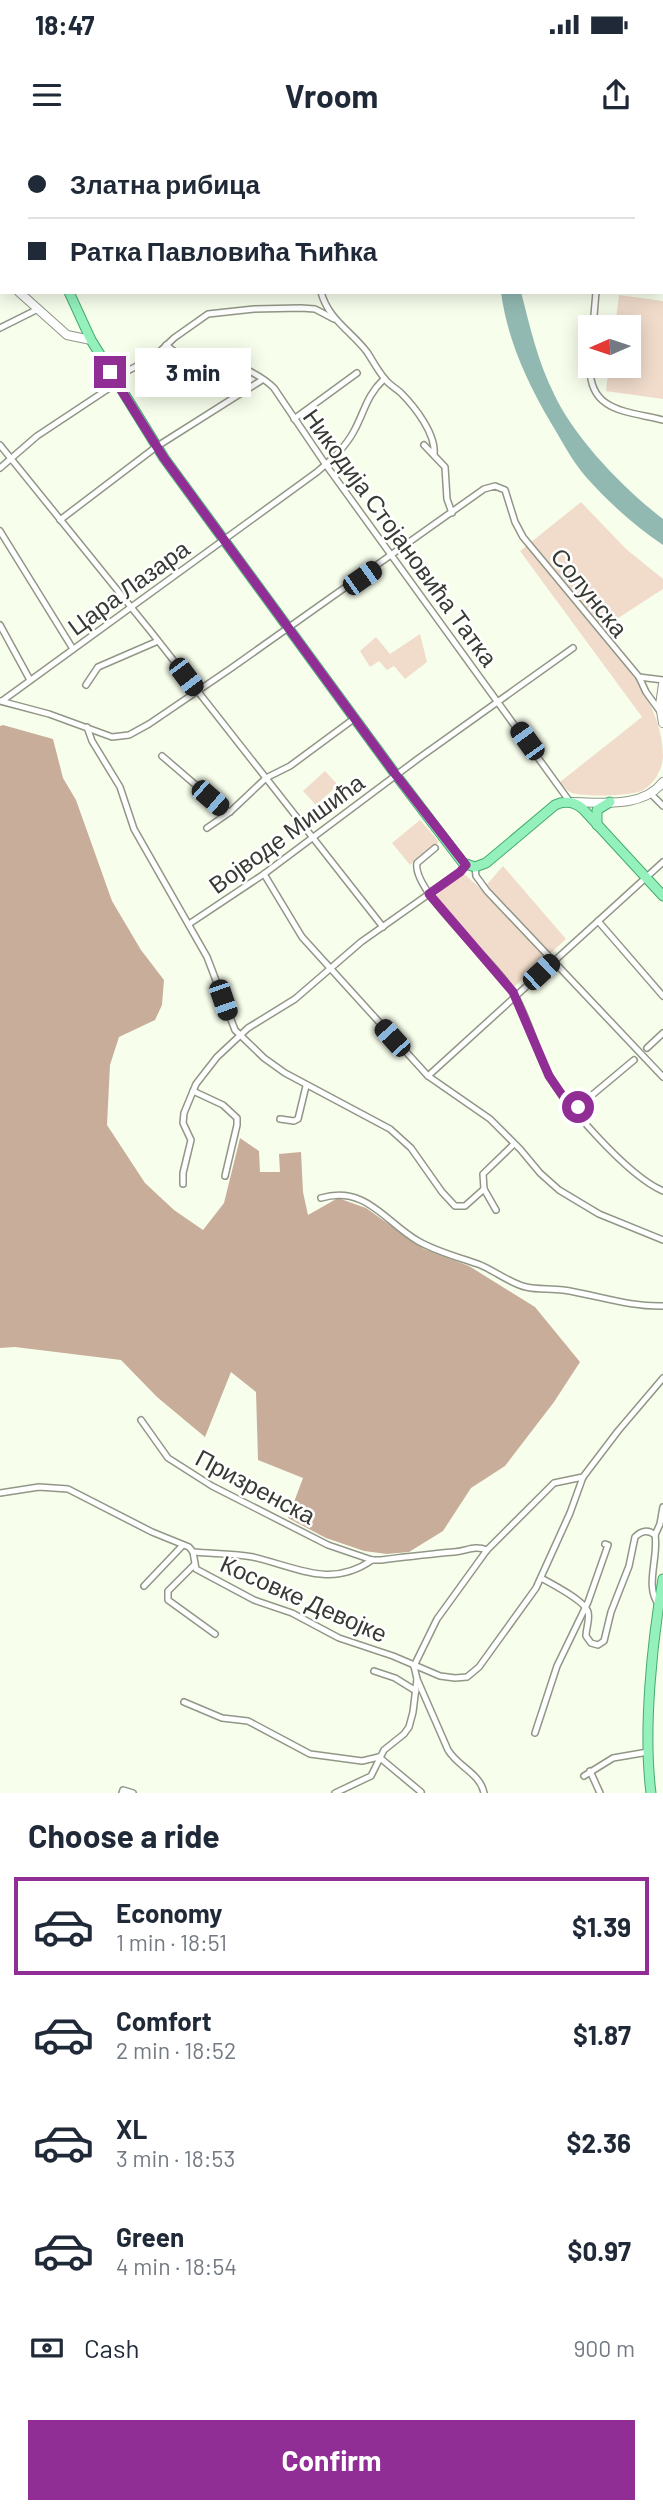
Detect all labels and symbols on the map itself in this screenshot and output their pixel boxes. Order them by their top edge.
north arrow [578,315,640,378]
callout: 3 min [134,348,250,396]
route end [94,356,126,388]
street label: Никодија Стојановића Татка [298,403,505,672]
street label: Цара Лазара [62,533,195,641]
street label: Солунска [545,542,635,643]
car [339,557,386,599]
car [165,654,208,700]
car [507,718,548,764]
street label: Војводе Мишића [203,767,370,899]
car [188,776,233,820]
car [519,950,564,994]
car [207,977,240,1023]
car [371,1015,414,1061]
route start [562,1091,594,1123]
street label: Призренска [191,1442,321,1530]
street label: Косовке Девојке [216,1548,392,1648]

